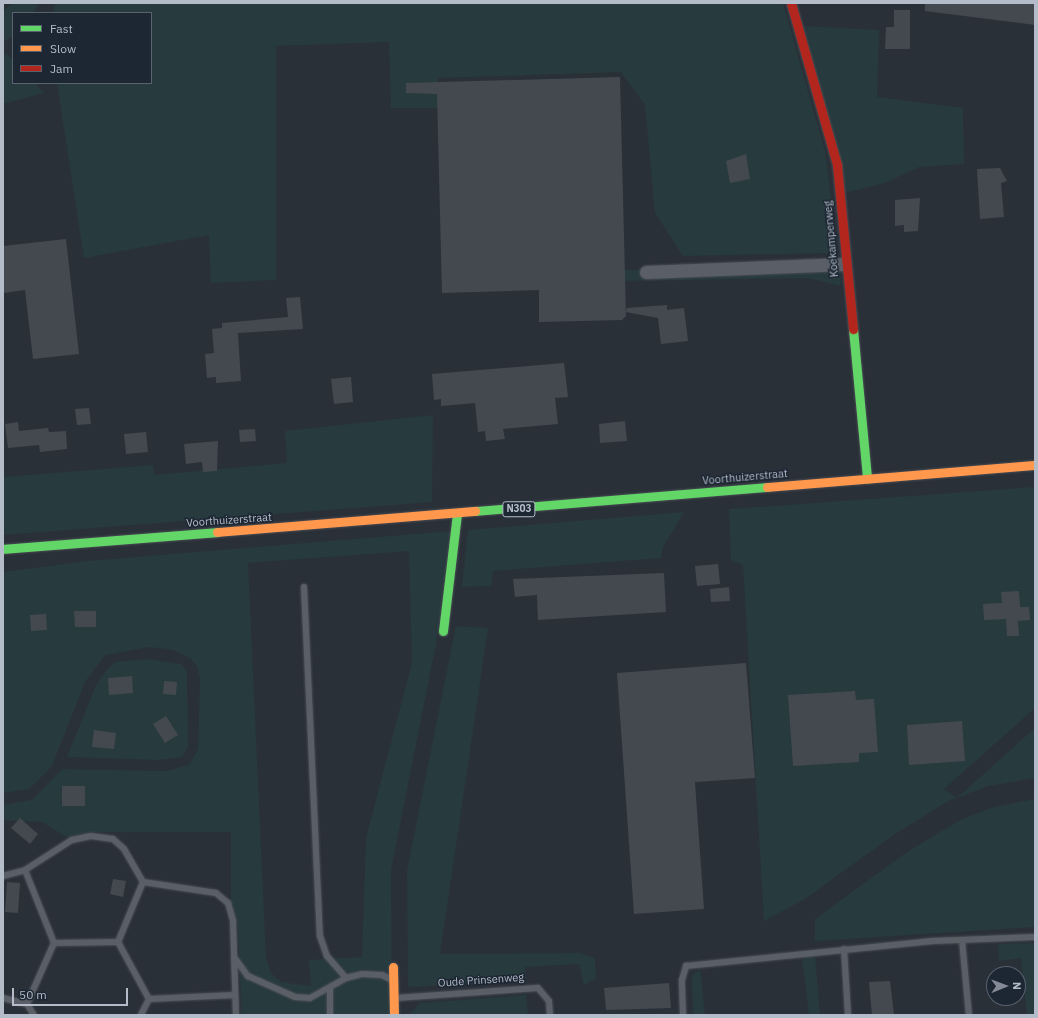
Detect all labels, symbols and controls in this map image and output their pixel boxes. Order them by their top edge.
legend [12,12,152,84]
text: Fast [50,21,73,36]
text: Slow [50,41,76,56]
text: Jam [50,61,73,76]
street label: Koekamperweg [821,200,841,278]
street label: Voorthuizerstraat [702,467,788,487]
road number: N303 [502,501,536,517]
street label: Voorthuizerstraat [186,510,272,530]
north arrow [986,966,1026,1006]
street label: Oude Prinsenweg [437,970,525,990]
scale bar [14,980,130,1006]
text: N [1010,982,1024,990]
text: 50 m [19,987,47,1002]

